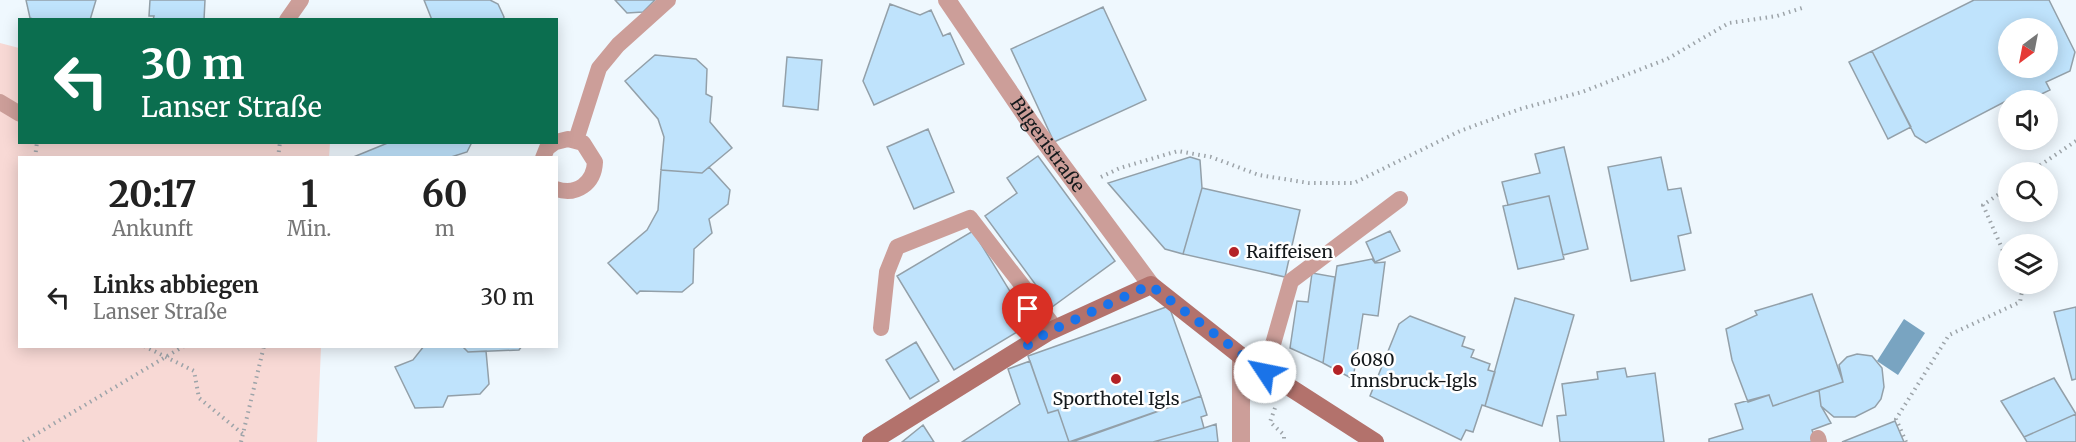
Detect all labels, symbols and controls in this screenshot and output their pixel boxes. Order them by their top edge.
north arrow [1998,18,2058,78]
map controls [1998,18,2058,294]
text: 30 m [141,38,245,90]
icon: left [42,42,120,120]
text: Lanser Straße [141,90,322,124]
button: sound [1998,90,2058,150]
street label: Bilgeristraße [1005,92,1090,196]
button: search [1998,162,2058,222]
text: 20:17 [108,172,197,217]
text: 1 [301,172,318,217]
text: 60 [422,172,468,217]
text: Ankunft [112,216,193,241]
text: Min. [287,216,331,241]
text: m [435,216,455,241]
button: layers [1998,234,2058,294]
place label: Raiffeisen [1246,240,1333,263]
marker: Raiffeisen [1227,245,1241,259]
text: Links abbiegen [93,271,259,299]
icon: left [42,281,75,314]
text: 30 m [480,283,534,311]
pin [1002,283,1053,345]
icon: arrive [1011,292,1044,325]
text: Lanser Straße [93,299,227,324]
position arrow [1233,340,1297,404]
place label: 6080 Innsbruck-Igls [1350,348,1477,392]
marker: 6080 Innsbruck-Igls [1331,363,1345,377]
marker: Sporthotel Igls [1109,372,1123,386]
place label: Sporthotel Igls [1052,387,1180,410]

